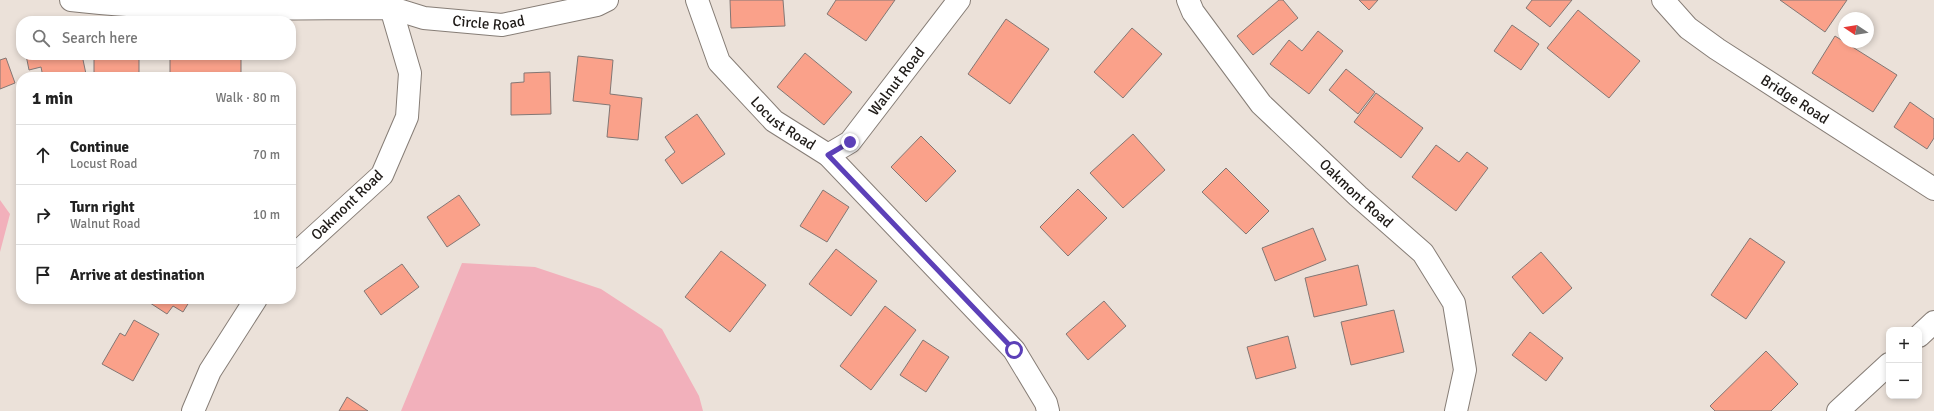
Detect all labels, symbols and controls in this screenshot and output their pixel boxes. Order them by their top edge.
street label: Circle Road [452,11,526,34]
north arrow [1838,12,1874,48]
search box [16,16,296,60]
icon: search [30,27,52,49]
text: Search here [62,29,138,47]
street label: Walnut Road [865,44,928,119]
street label: Bridge Road [1757,71,1832,128]
text: 1 min [32,88,73,109]
text: Walk · 80 m [216,90,280,106]
street label: Locust Road [747,93,819,154]
route end [841,133,859,151]
text: Continue [70,138,129,156]
icon: ahead [32,144,54,166]
text: 70 m [253,147,280,163]
street label: Oakmont Road [1316,155,1397,232]
text: Locust Road [70,156,137,172]
street label: Oakmont Road [307,166,387,244]
text: Turn right [70,198,135,216]
icon: right [32,204,54,226]
text: 10 m [253,207,280,223]
text: Walnut Road [70,216,140,232]
icon: arrive [32,264,54,286]
text: Arrive at destination [70,266,205,284]
map controls [1886,327,1922,399]
button: + [1886,327,1922,363]
route start [1005,341,1023,359]
button: − [1886,363,1922,399]

